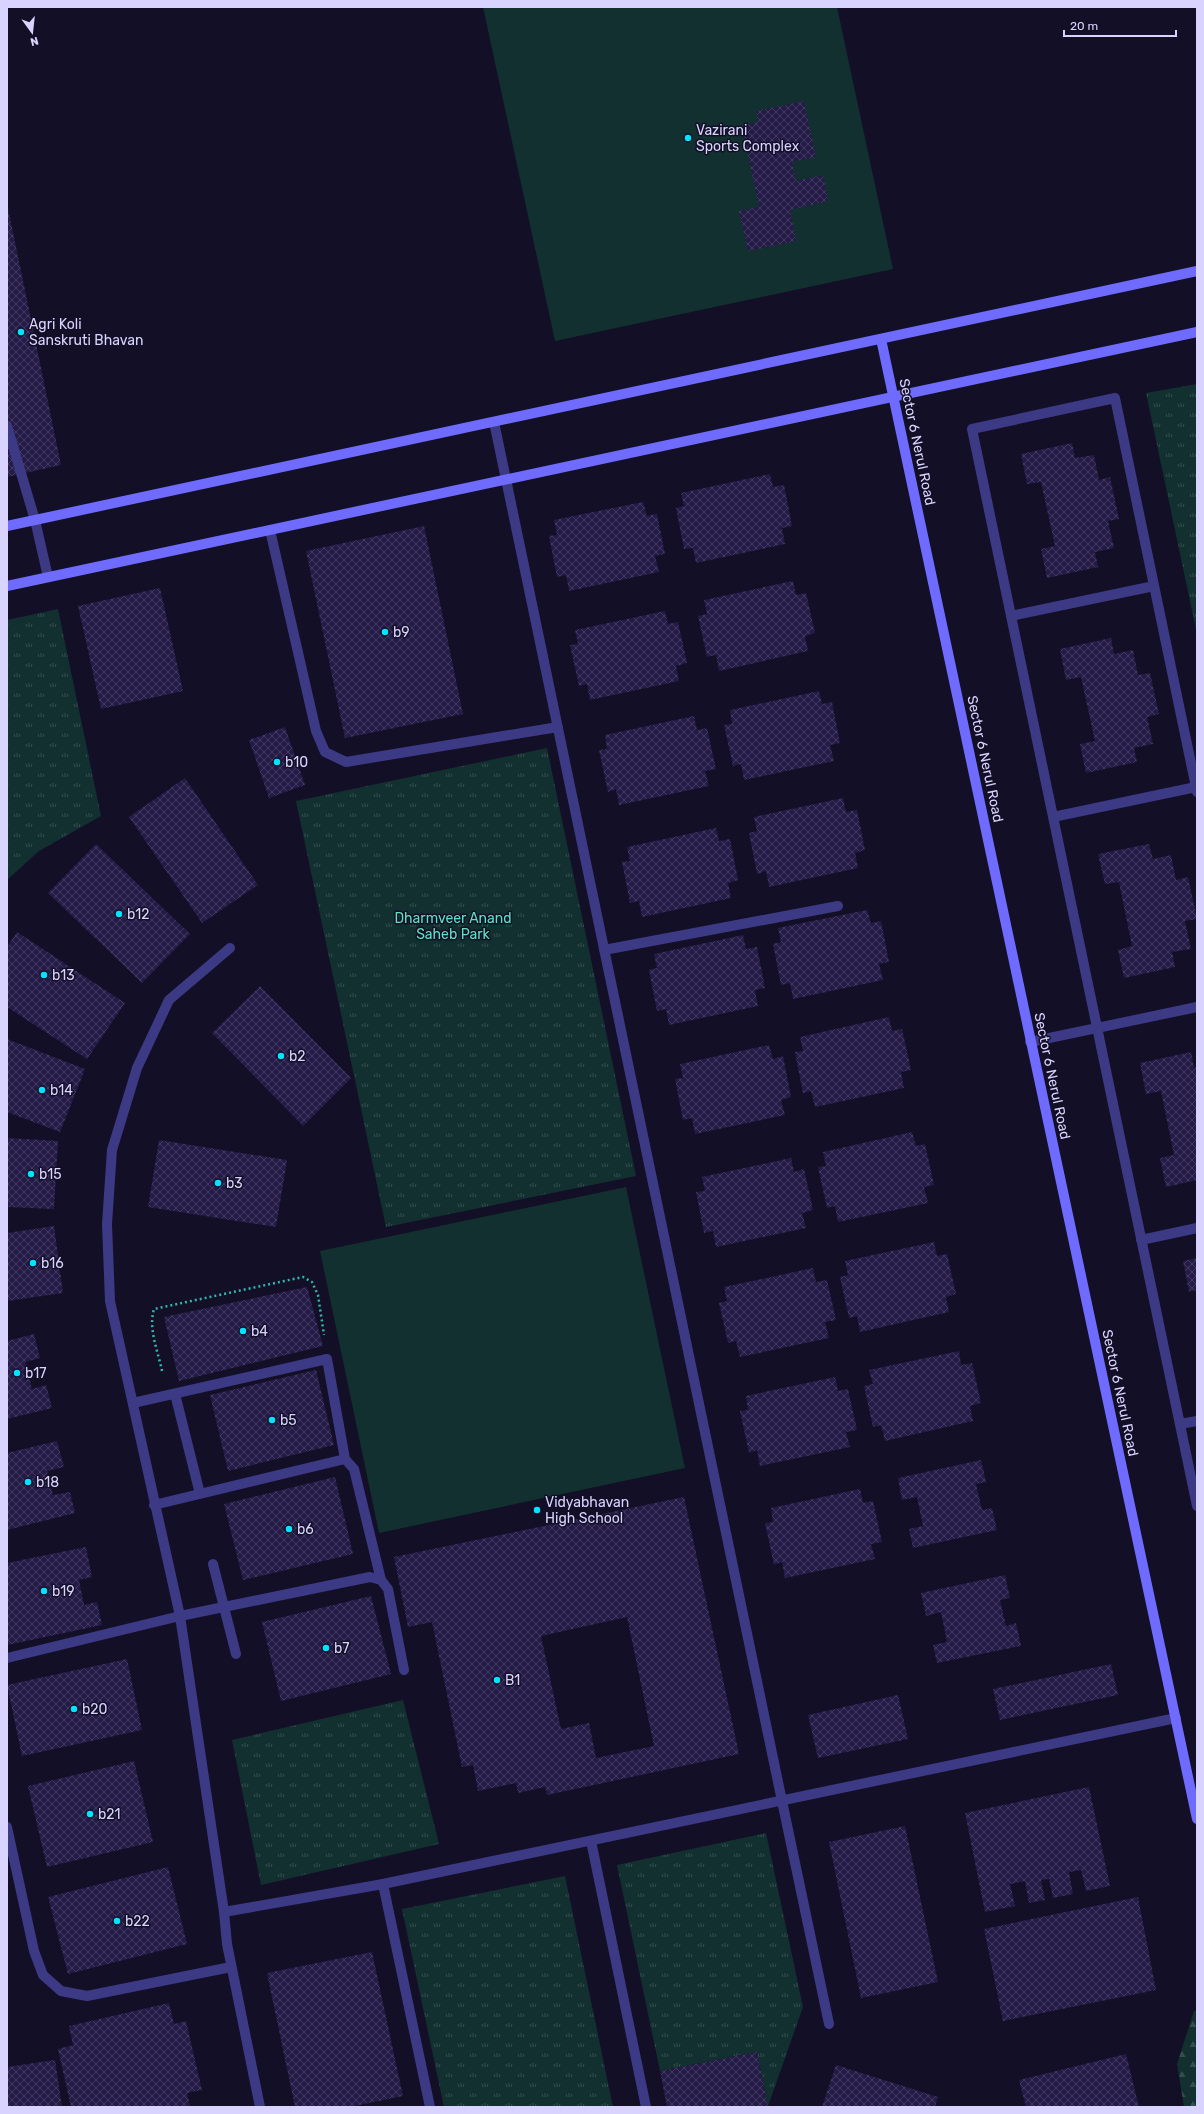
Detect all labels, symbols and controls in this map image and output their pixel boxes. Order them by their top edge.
north arrow [12,12,52,52]
scale bar [1064,12,1176,38]
text: 20 m [1070,19,1098,33]
text: N [29,34,40,49]
place label: Vazirani Sports Complex [696,122,800,155]
marker: Vazirani Sports Complex [683,133,693,143]
place label: Agri Koli Sanskruti Bhavan [29,316,143,349]
marker: Agri Koli Sanskruti Bhavan [16,327,26,337]
street label: Sector 6 Nerul Road [895,377,939,507]
place label: b9 [393,624,410,641]
marker: b9 [380,627,390,637]
street label: Sector 6 Nerul Road [963,694,1007,824]
place label: b10 [285,754,308,771]
marker: b10 [272,757,282,767]
place label: b12 [127,906,150,923]
marker: b12 [114,909,124,919]
park label: Dharmveer Anand Saheb Park [394,910,512,943]
place label: b13 [52,967,75,984]
marker: b13 [39,970,49,980]
street label: Sector 6 Nerul Road [1030,1011,1074,1141]
place label: b2 [289,1048,306,1065]
marker: b2 [276,1051,286,1061]
place label: b14 [50,1082,73,1099]
marker: b14 [37,1085,47,1095]
place label: b15 [39,1166,62,1183]
marker: b15 [26,1169,36,1179]
place label: b3 [226,1175,243,1192]
marker: b3 [213,1178,223,1188]
place label: b16 [41,1255,64,1272]
marker: b16 [28,1258,38,1268]
place label: b4 [251,1323,268,1340]
marker: b4 [238,1326,248,1336]
street label: Sector 6 Nerul Road [1098,1328,1142,1458]
place label: b17 [25,1365,47,1382]
marker: b17 [12,1368,22,1378]
place label: b5 [280,1412,297,1429]
marker: b5 [267,1415,277,1425]
place label: b18 [36,1474,59,1491]
marker: b18 [23,1477,33,1487]
place label: Vidyabhavan High School [545,1494,629,1527]
marker: Vidyabhavan High School [532,1505,542,1515]
place label: b6 [297,1521,314,1538]
marker: b6 [284,1524,294,1534]
place label: b19 [52,1583,75,1600]
marker: b19 [39,1586,49,1596]
place label: b7 [334,1640,350,1657]
marker: b7 [321,1643,331,1653]
place label: B1 [505,1672,520,1689]
marker: B1 [492,1675,502,1685]
place label: b20 [82,1701,108,1718]
marker: b20 [69,1704,79,1714]
place label: b21 [98,1806,121,1823]
marker: b21 [85,1809,95,1819]
place label: b22 [125,1913,150,1930]
marker: b22 [112,1916,122,1926]

